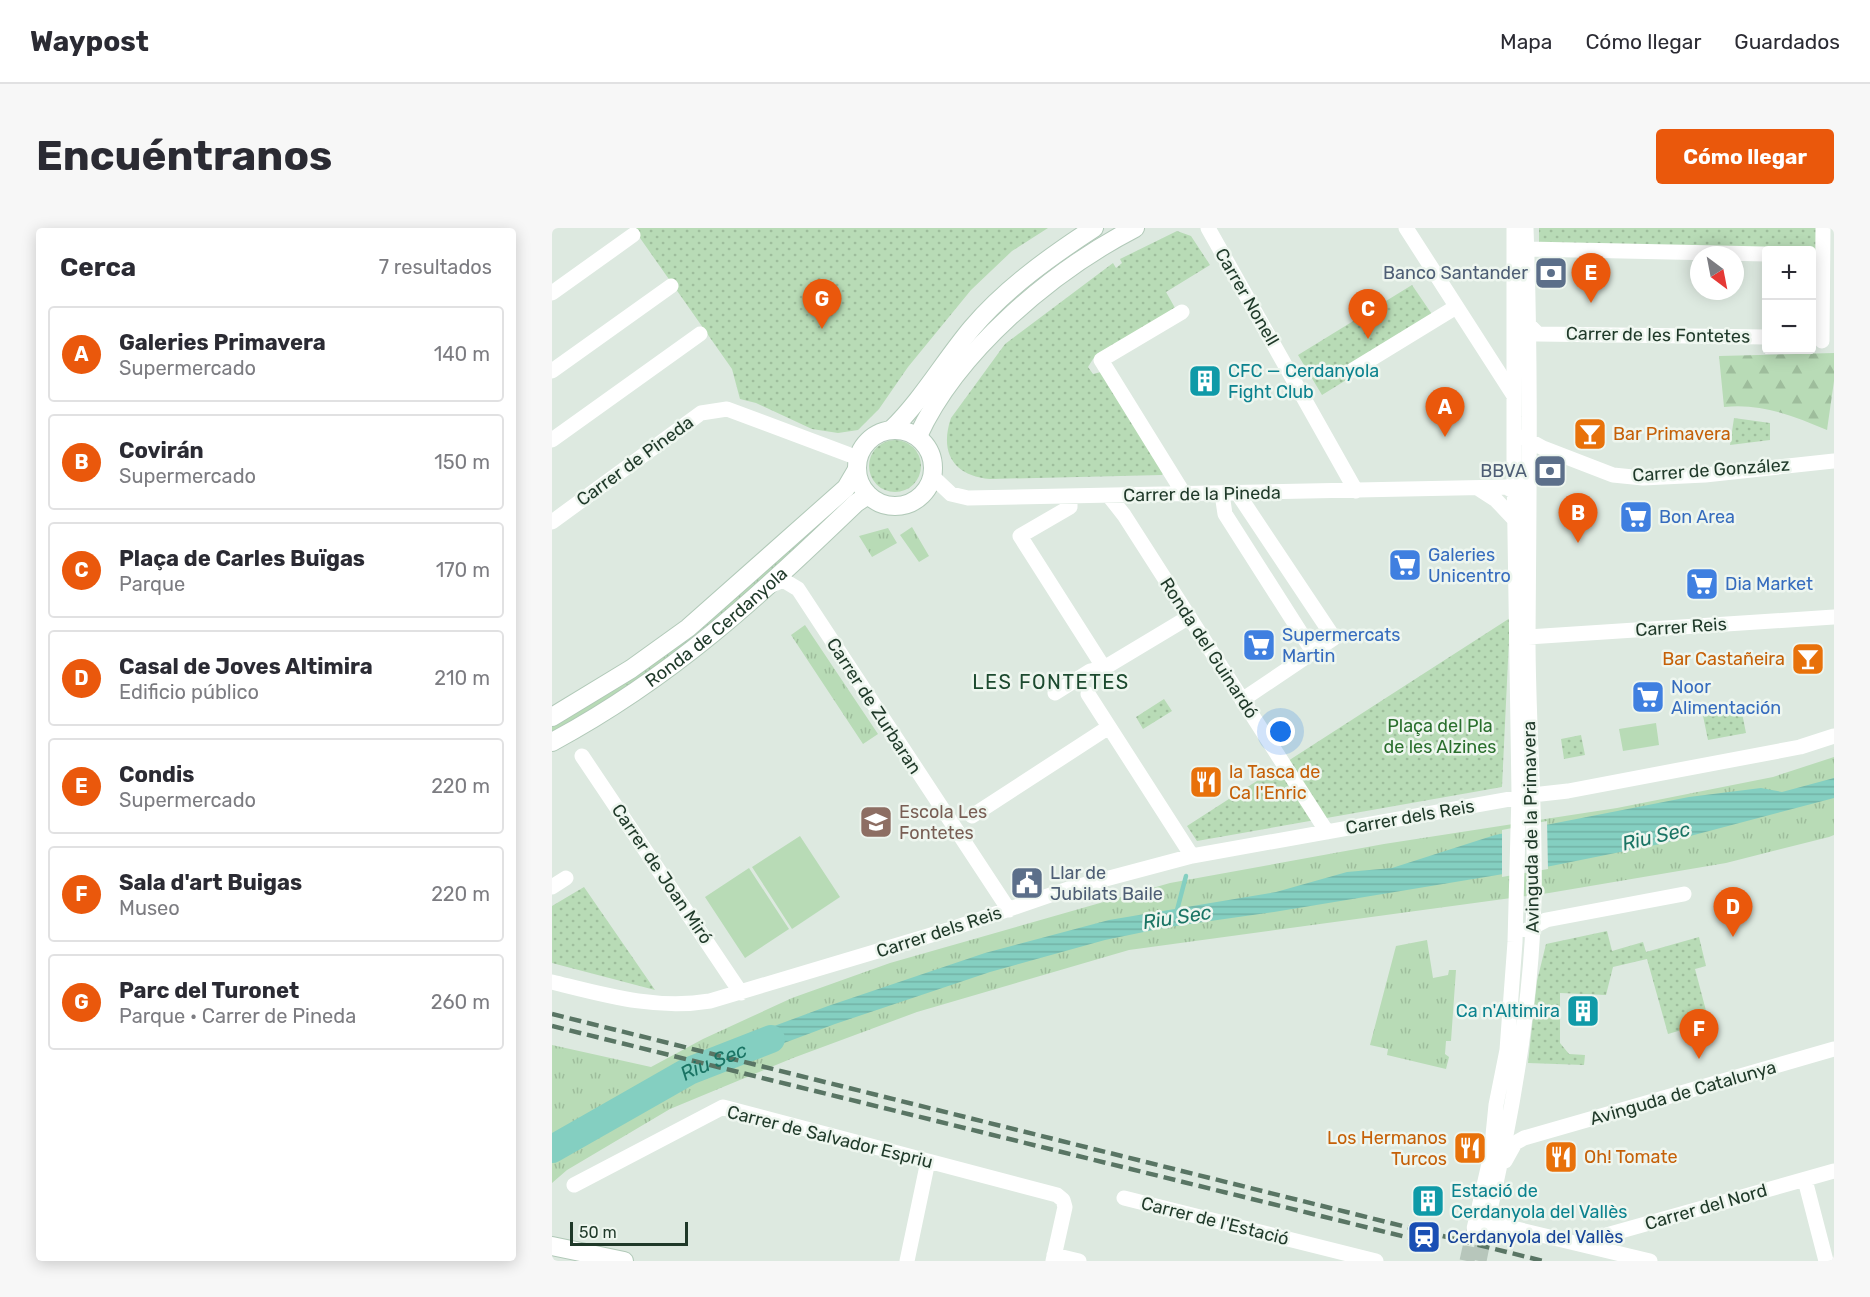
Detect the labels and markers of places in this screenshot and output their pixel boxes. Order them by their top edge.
pin: E [1572,254,1610,303]
bank icon: Banco Santander [1533,255,1569,291]
place label: Banco Santander [1383,262,1528,284]
pin: G [802,279,842,329]
pin: C [1348,290,1388,339]
place label: CFC — Cerdanyola Fight Club [1228,360,1379,403]
building icon: CFC — Cerdanyola Fight Club [1187,363,1223,399]
pin: A [1426,388,1464,437]
bar icon: Bar Primavera [1572,416,1608,452]
place label: Bar Primavera [1613,423,1731,445]
bank icon: BBVA [1532,453,1568,489]
place label: BBVA [1480,460,1527,482]
pin: B [1558,494,1598,543]
supermarket icon: Bon Area [1618,499,1654,535]
place label: Bon Area [1659,506,1735,528]
place label: Galeries Unicentro [1428,544,1511,587]
supermarket icon: Galeries Unicentro [1387,547,1423,583]
supermarket icon: Dia Market [1684,566,1720,602]
place label: Dia Market [1725,573,1813,595]
place label: Supermercats Martin [1282,624,1400,667]
supermarket icon: Supermercats Martin [1241,627,1277,663]
bar icon: Bar Castañeira [1790,641,1826,677]
place label: Bar Castañeira [1662,648,1785,670]
place label: Noor Alimentación [1671,676,1781,719]
supermarket icon: Noor Alimentación [1630,679,1666,715]
place label: la Tasca de Ca l'Enric [1229,761,1320,804]
restaurant icon: la Tasca de Ca l'Enric [1188,764,1224,800]
place label: Escola Les Fontetes [899,801,987,844]
school or university icon: Escola Les Fontetes [858,804,894,840]
place label: Llar de Jubilats Baile [1050,862,1163,905]
public building icon: Llar de Jubilats Baile [1009,865,1045,901]
pin: D [1714,888,1752,937]
building icon: Ca n'Altimira [1565,993,1601,1029]
place label: Ca n'Altimira [1456,1000,1560,1022]
pin: F [1680,1010,1718,1059]
place label: Los Hermanos Turcos [1327,1127,1447,1170]
restaurant icon: Los Hermanos Turcos [1452,1130,1488,1166]
restaurant icon: Oh! Tomate [1543,1139,1579,1175]
place label: Oh! Tomate [1584,1146,1678,1168]
place label: Estació de Cerdanyola del Vallès [1451,1180,1627,1223]
building icon: Estació de Cerdanyola del Vallès [1410,1183,1446,1219]
station icon: Cerdanyola del Vallès [1406,1219,1442,1255]
place label: Cerdanyola del Vallès [1447,1226,1623,1248]

